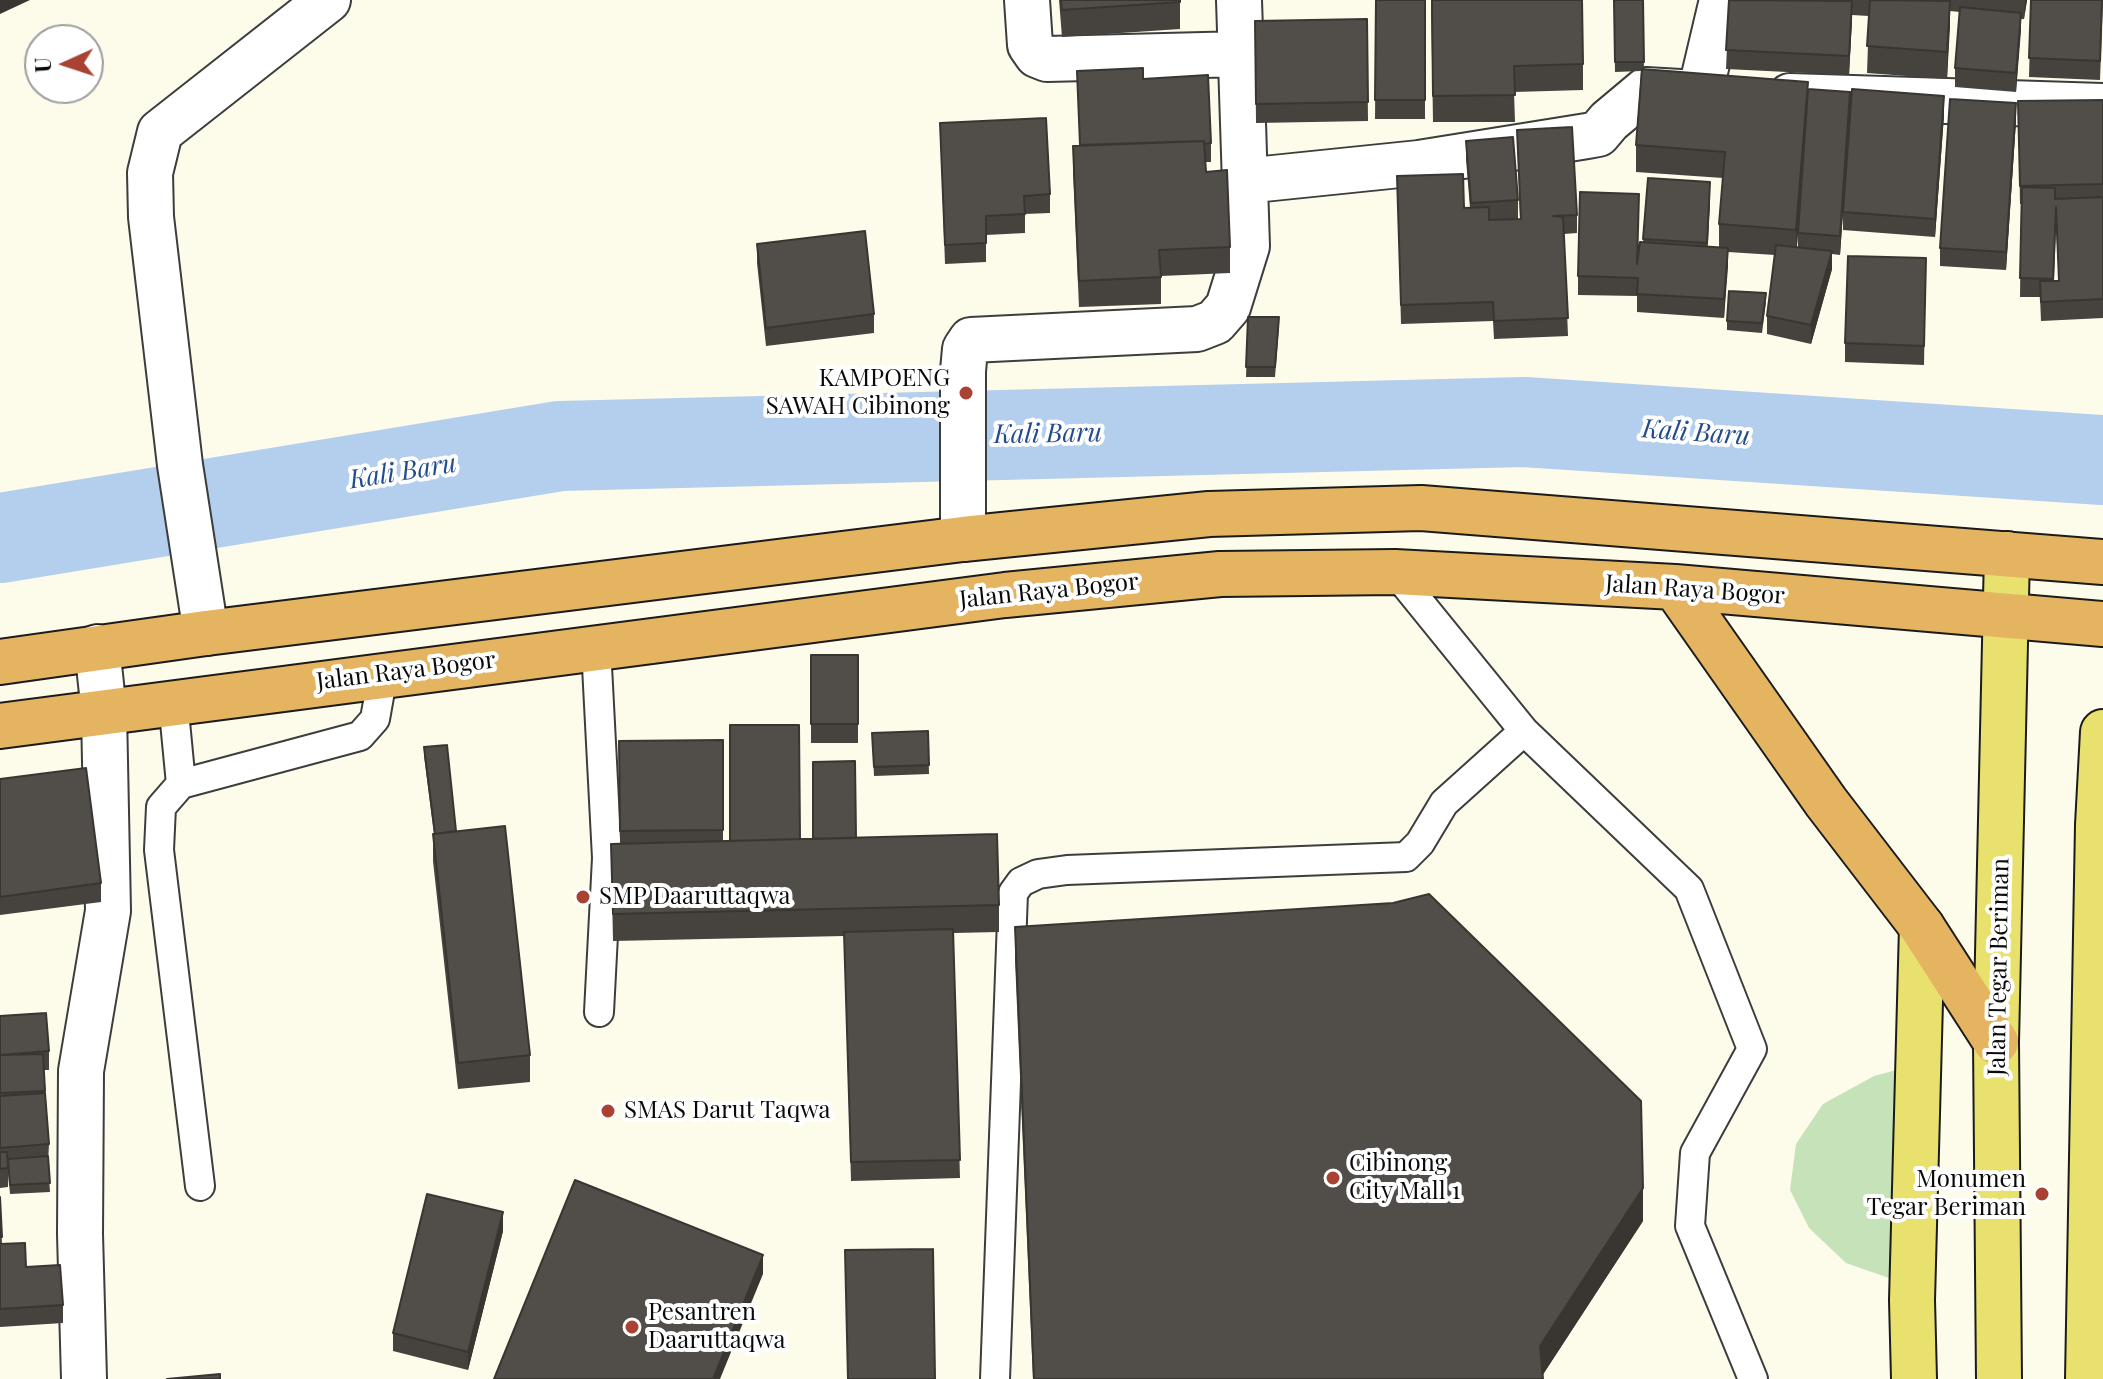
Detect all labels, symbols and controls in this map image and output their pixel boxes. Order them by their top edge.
north arrow [24,24,104,104]
text: U [27,57,57,74]
place label: KAMPOENG SAWAH Cibinong [766,365,950,421]
marker: KAMPOENG SAWAH Cibinong [957,384,975,402]
water label: Kali Baru [1641,414,1751,452]
water label: Kali Baru [994,417,1102,451]
water label: Kali Baru [347,448,459,496]
street label: Jalan Raya Bogor [958,567,1140,615]
street label: Jalan Raya Bogor [1604,569,1786,611]
street label: Jalan Raya Bogor [315,646,497,696]
street label: Jalan Tegar Beriman [1983,858,2015,1076]
place label: SMP Daaruttaqwa [599,883,790,911]
marker: SMP Daaruttaqwa [574,888,592,906]
place label: SMAS Darut Taqwa [624,1097,831,1125]
marker: SMAS Darut Taqwa [599,1102,617,1120]
place label: Cibinong City Mall 1 [1349,1150,1460,1206]
place label: Monumen Tegar Beriman [1867,1166,2026,1222]
marker: Cibinong City Mall 1 [1324,1169,1342,1187]
marker: Monumen Tegar Beriman [2033,1185,2051,1203]
place label: Pesantren Daaruttaqwa [648,1299,786,1355]
marker: Pesantren Daaruttaqwa [623,1318,641,1336]

